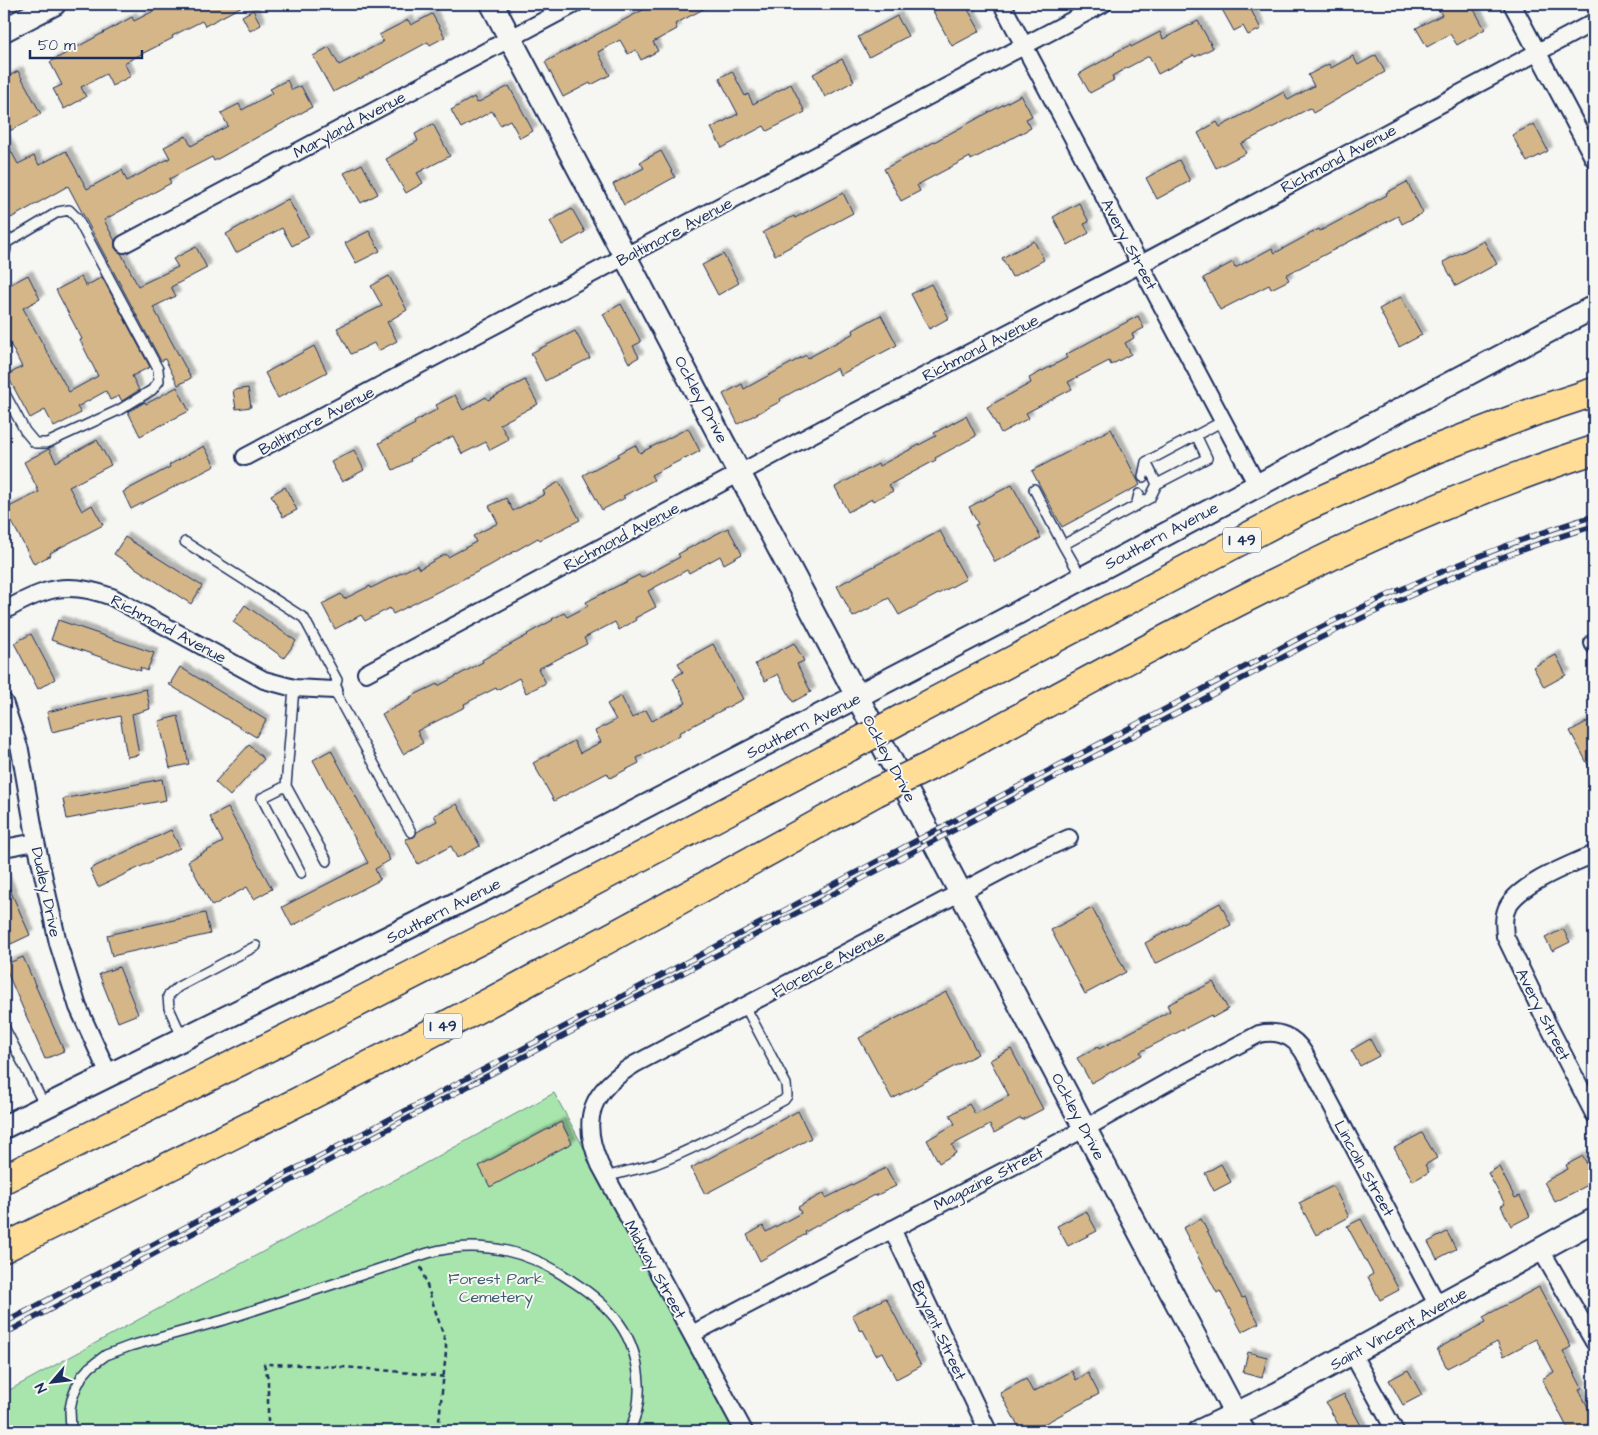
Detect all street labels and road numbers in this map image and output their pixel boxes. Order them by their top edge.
street label: Maryland Avenue [289,86,410,165]
street label: Richmond Avenue [1277,119,1400,199]
street label: Baltimore Avenue [613,192,737,272]
street label: Avery Street [1095,195,1163,295]
street label: Richmond Avenue [918,309,1043,387]
street label: Ockley Drive [668,352,733,448]
street label: Baltimore Avenue [255,381,379,461]
street label: Richmond Avenue [560,497,683,577]
street label: Southern Avenue [1101,497,1222,575]
road number: I 49 [1223,528,1261,552]
street label: Richmond Avenue [107,589,230,669]
street label: Southern Avenue [742,687,865,764]
street label: Ockley Drive [856,711,921,807]
street label: Dudley Drive [25,845,66,940]
street label: Southern Avenue [382,872,505,949]
street label: Florence Avenue [768,925,889,1003]
street label: Avery Street [1510,965,1576,1065]
road number: I 49 [424,1014,462,1038]
street label: Ockley Drive [1045,1069,1110,1165]
street label: Lincoln Street [1329,1116,1400,1221]
street label: Magazine Street [930,1141,1048,1217]
street label: Midway Street [618,1216,692,1324]
street label: Bryant Street [906,1277,972,1385]
street label: Saint Vincent Avenue [1326,1282,1471,1376]

